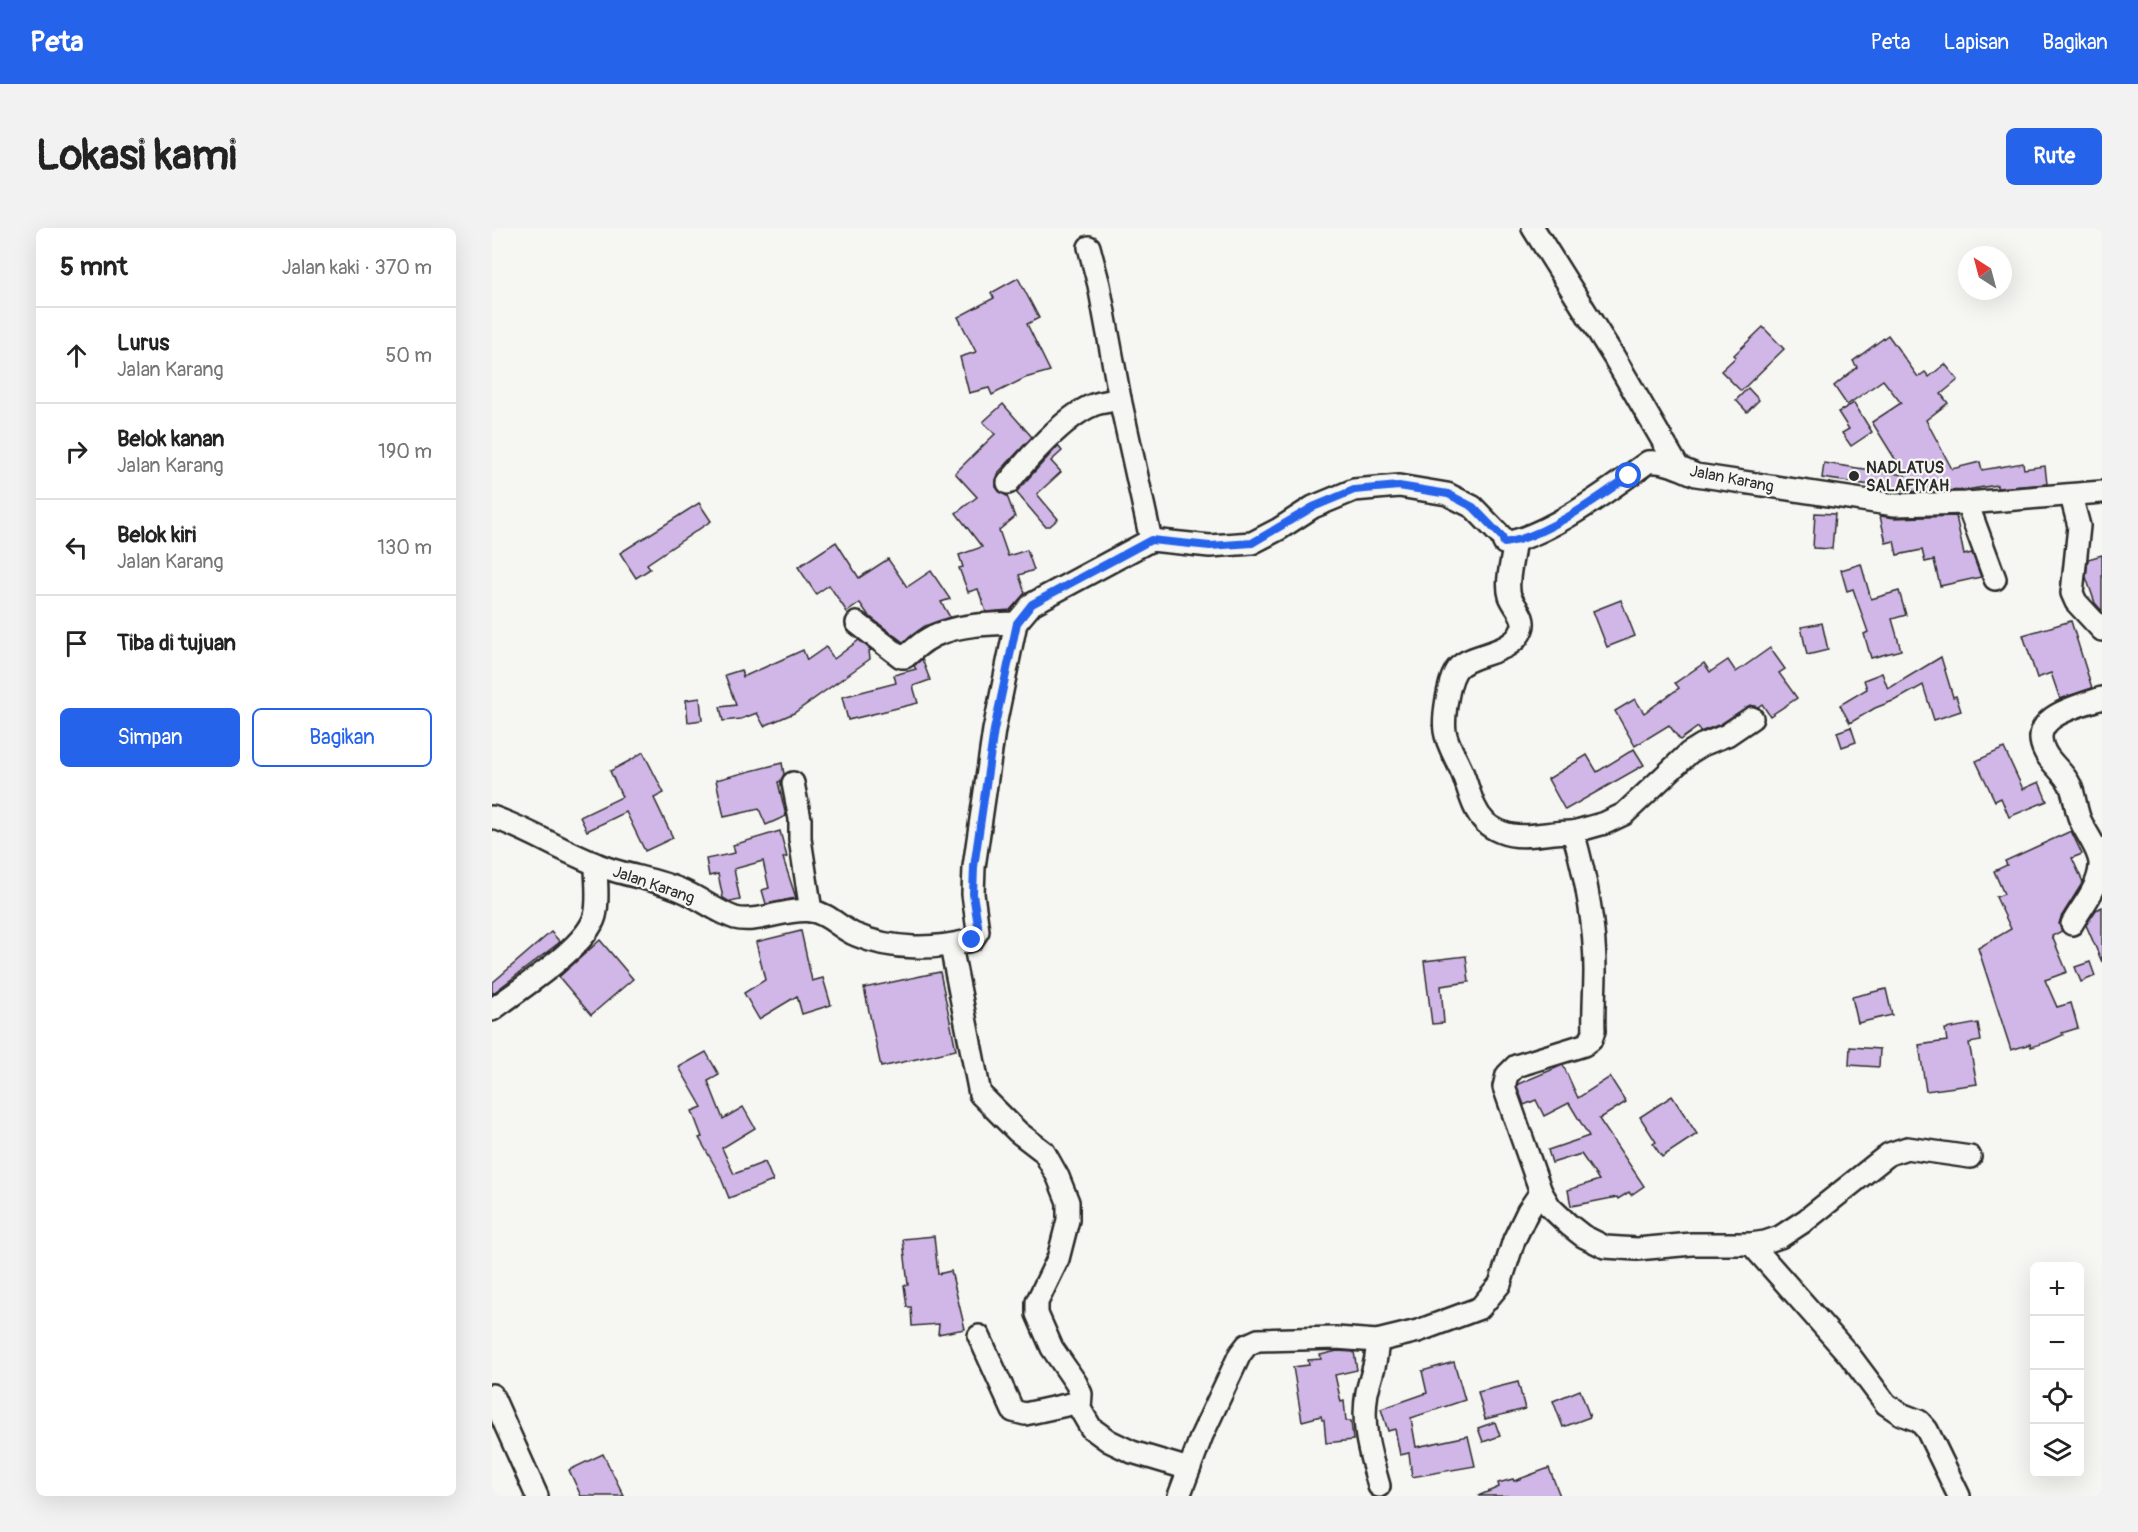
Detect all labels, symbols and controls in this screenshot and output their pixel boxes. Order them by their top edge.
text: Peta [30,25,84,60]
text: Peta [1870,29,1911,56]
text: Lapisan [1944,29,2009,56]
text: Bagikan [2042,29,2108,56]
button: Rute [2006,128,2102,185]
text: Lokasi kami [36,130,236,182]
north arrow [1958,246,2012,300]
text: 5 mnt [60,251,128,283]
text: Jalan kaki · 370 m [282,255,432,280]
text: Lurus [117,329,169,357]
icon: ahead [60,339,93,372]
text: 50 m [385,343,432,368]
text: Jalan Karang [117,357,224,382]
text: Belok kanan [117,425,225,453]
icon: right [60,435,93,468]
text: 190 m [378,439,432,464]
text: Jalan Karang [117,453,224,478]
place label: NADLATUS SALAFIYAH [1866,458,1949,496]
street label: Jalan Karang [1688,461,1776,497]
route start [1615,462,1641,488]
marker: NADLATUS SALAFIYAH [1847,469,1861,483]
text: Belok kiri [117,521,196,549]
icon: left [60,531,93,564]
text: 130 m [377,535,432,560]
text: Jalan Karang [117,549,224,574]
icon: arrive [60,627,93,660]
text: Tiba di tujuan [117,629,236,657]
button: Simpan [60,708,240,767]
button: Bagikan [252,708,432,767]
street label: Jalan Karang [610,862,697,908]
route end [958,926,984,952]
map controls [2030,1262,2084,1478]
button: + [2030,1262,2084,1316]
button: − [2030,1316,2084,1370]
button: locate [2030,1370,2084,1424]
button: layers [2030,1424,2084,1478]

